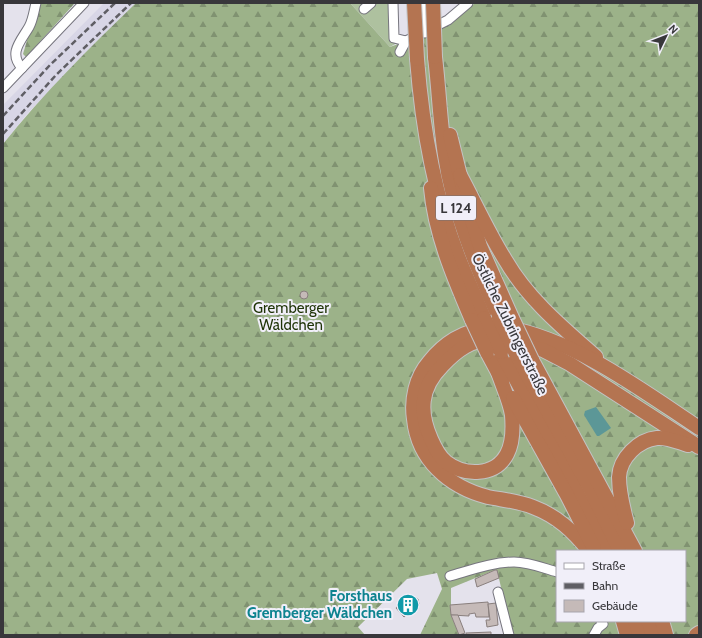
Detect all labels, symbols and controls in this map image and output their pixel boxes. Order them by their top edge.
north arrow [646,16,686,56]
text: N [666,22,681,37]
road number: L 124 [436,196,476,220]
street label: Östliche Zubringerstraße [468,250,552,398]
park label: Gremberger Wäldchen [253,299,329,334]
legend [556,550,686,622]
text: Straße [592,558,625,573]
text: Bahn [592,578,618,593]
place label: Forsthaus Gremberger Wäldchen [247,587,392,622]
building icon: Forsthaus Gremberger Wäldchen [395,592,421,618]
text: Gebäude [592,598,638,613]

